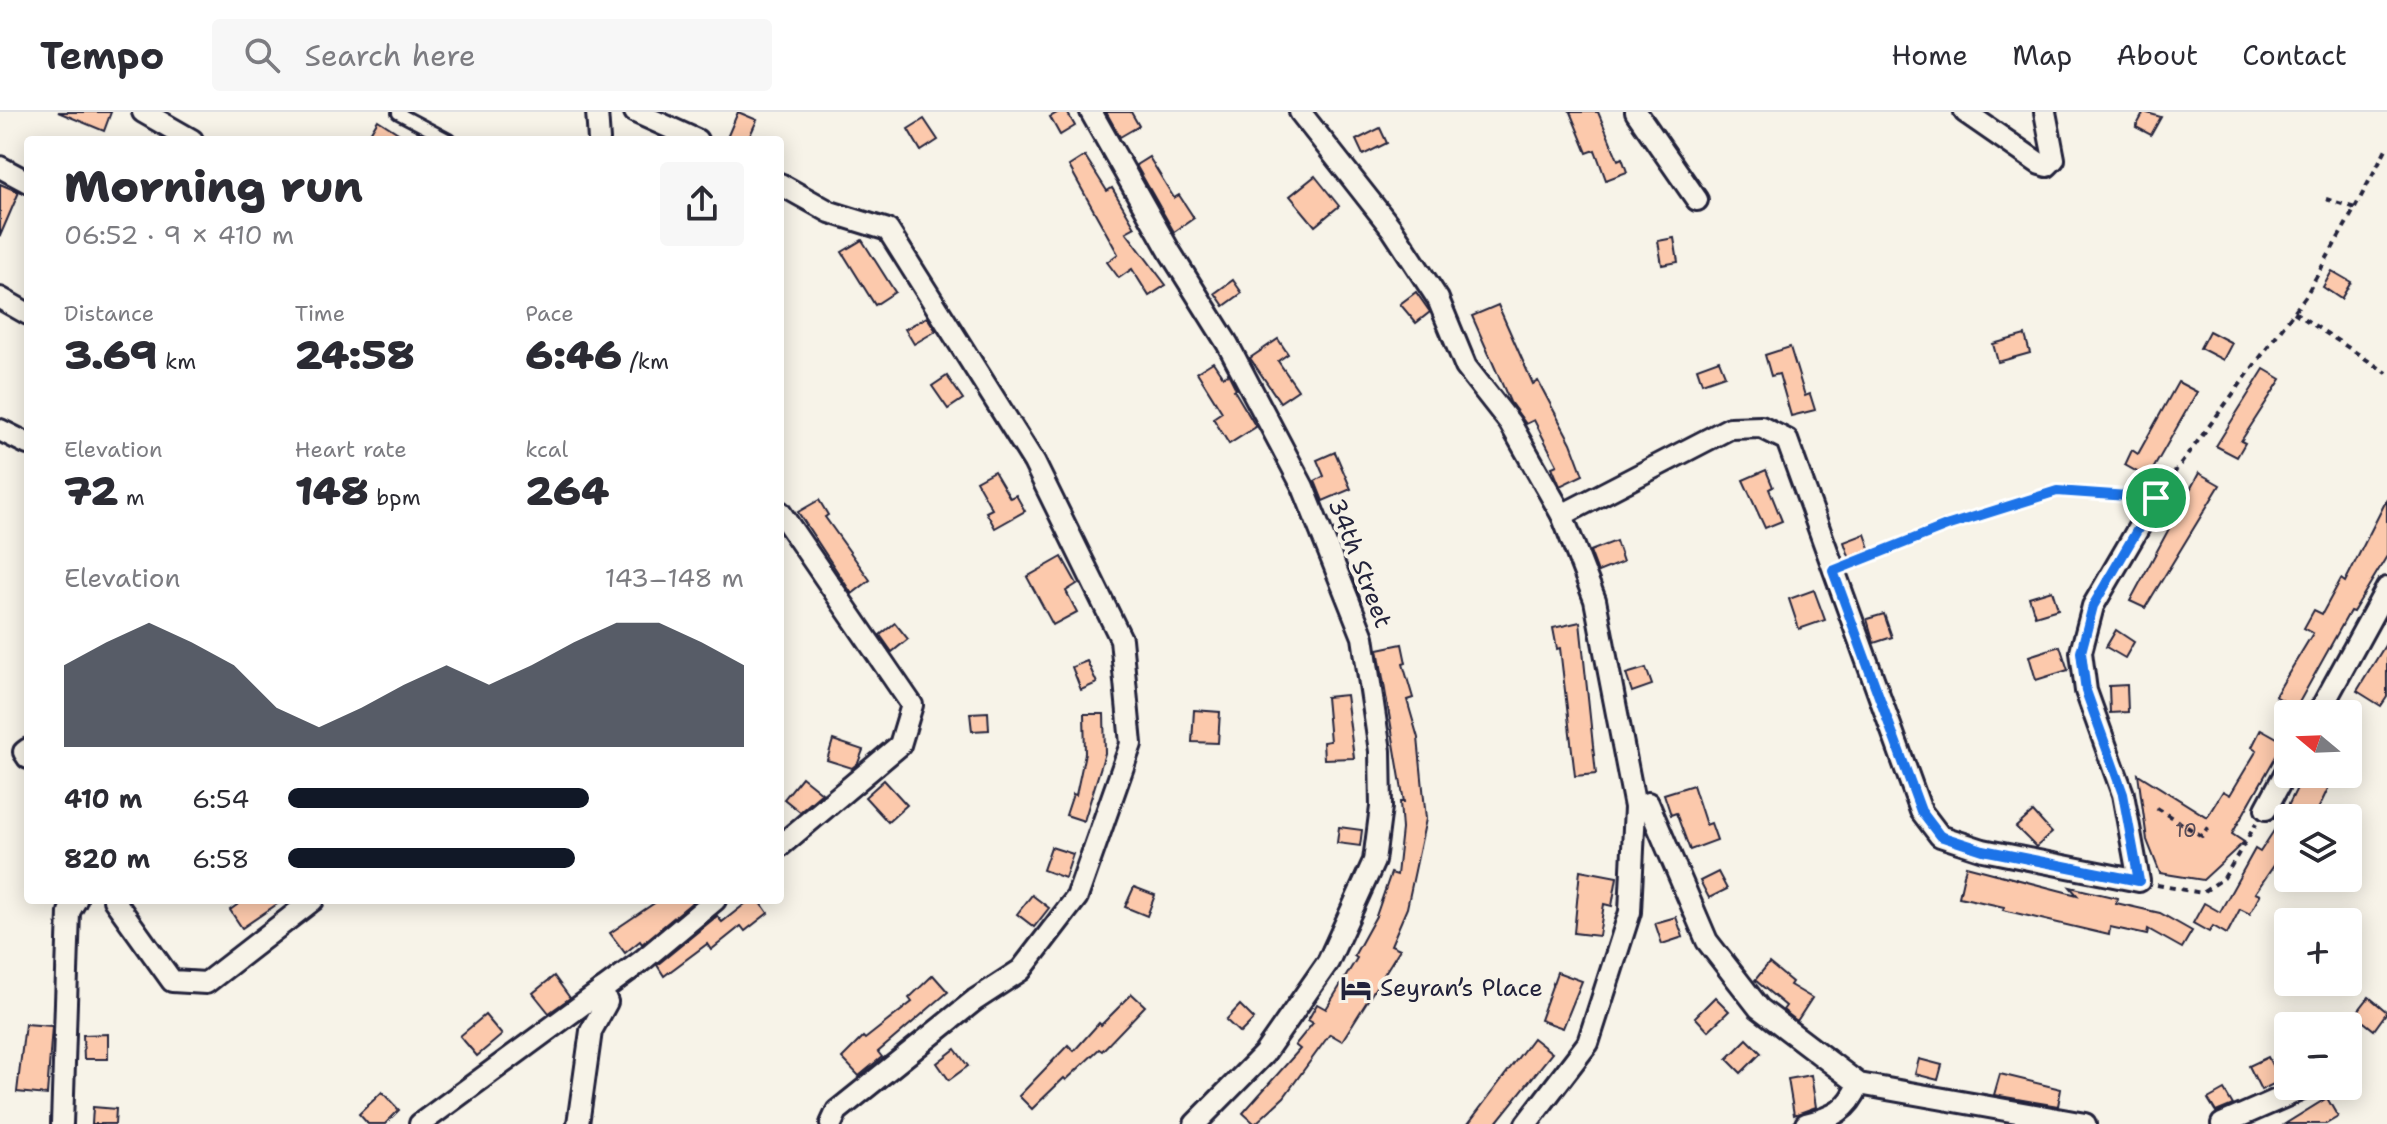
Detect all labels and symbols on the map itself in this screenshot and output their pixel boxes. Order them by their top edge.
pin [2122,464,2190,532]
street label: 34th Street [1321,494,1399,632]
north arrow [2274,700,2362,788]
house number: 10 [2175,817,2197,843]
hotel icon: Seyran’s Place [1339,971,1373,1005]
place label: Seyran’s Place [1380,972,1543,1004]

